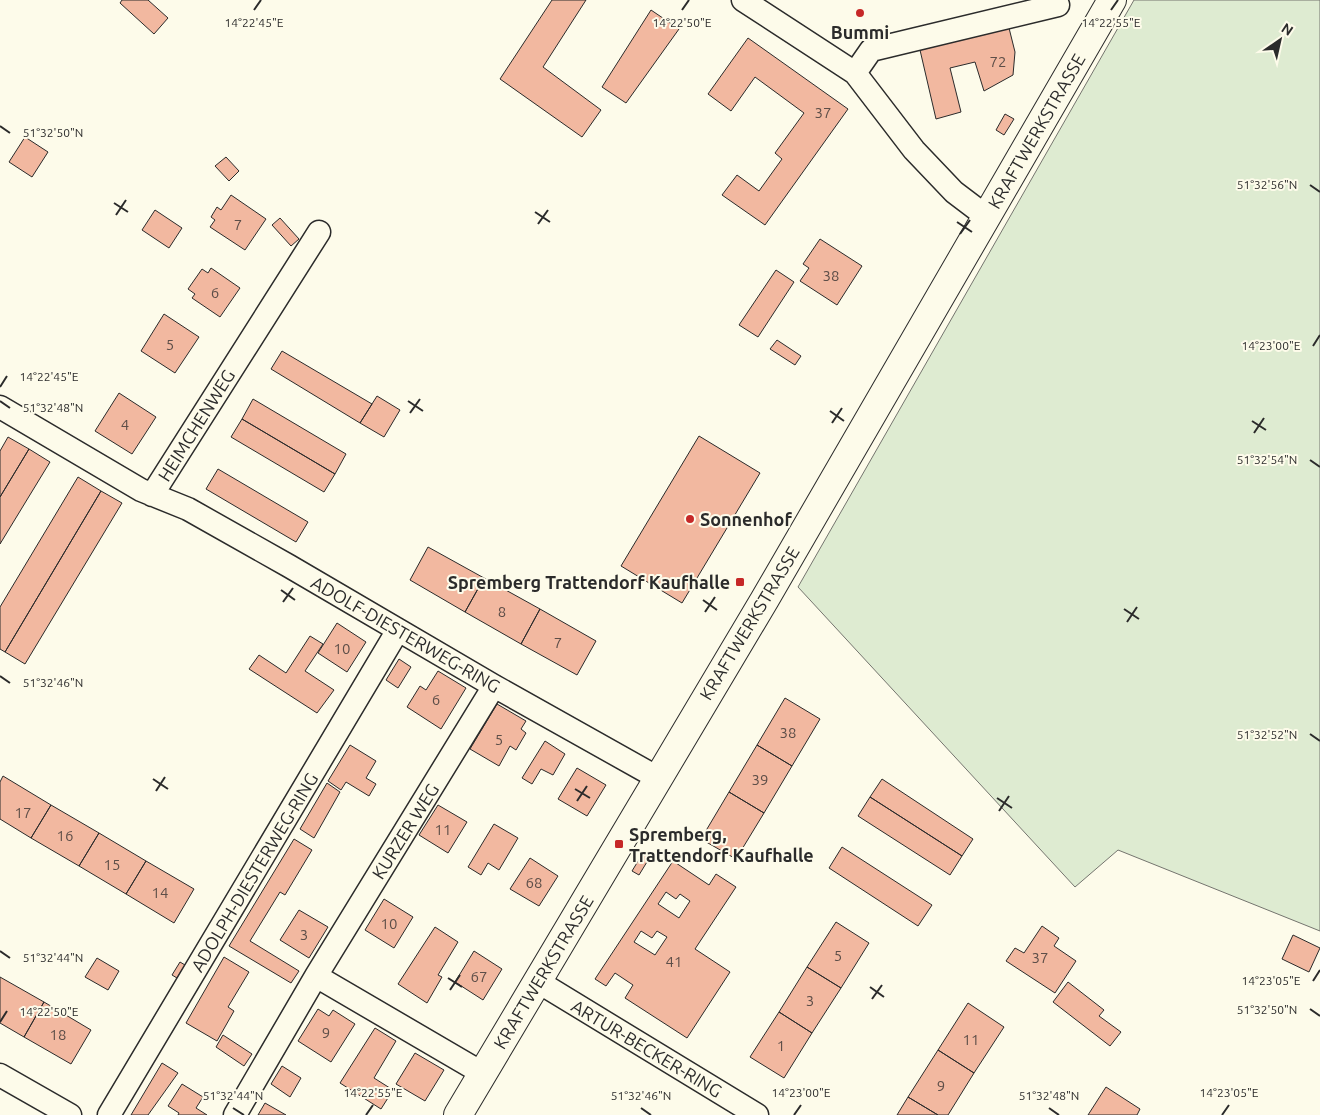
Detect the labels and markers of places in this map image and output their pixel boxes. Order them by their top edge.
marker: Bummi [854,7,866,19]
place label: Bummi [831,22,889,42]
place label: Sonnenhof [700,509,792,529]
marker: Sonnenhof [684,513,696,525]
place label: Spremberg Trattendorf Kaufhalle [448,572,730,592]
marker: Spremberg Trattendorf Kaufhalle [734,576,746,588]
place label: Spremberg, Trattendorf Kaufhalle [629,824,814,865]
marker: Spremberg, Trattendorf Kaufhalle [613,838,625,850]

